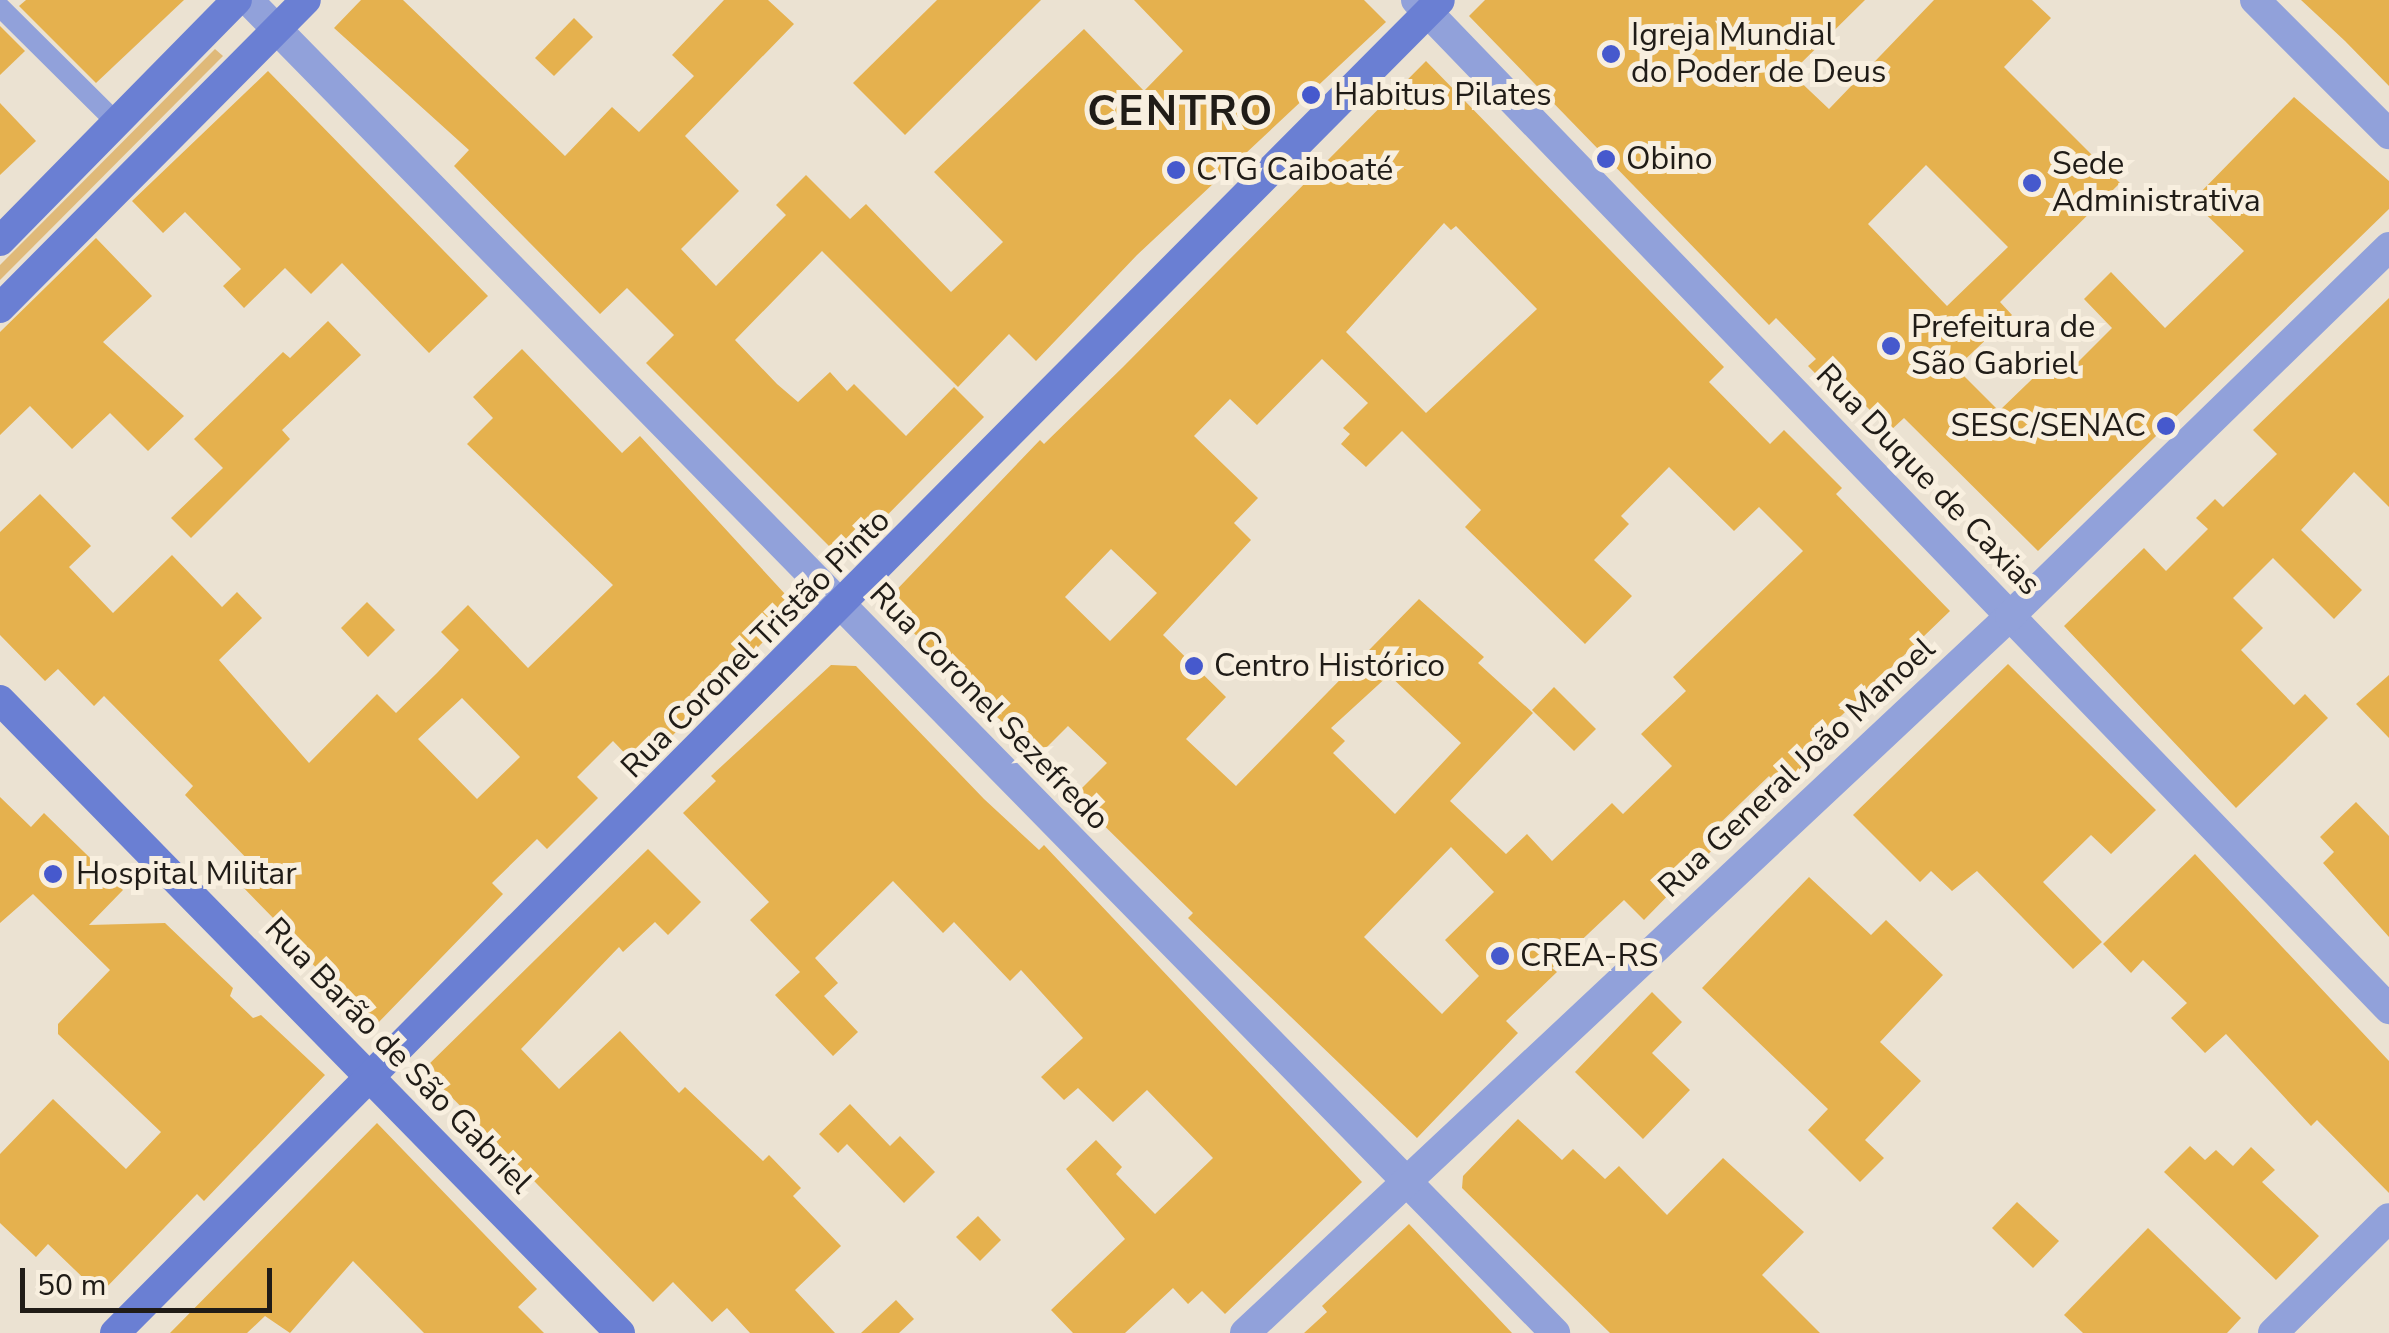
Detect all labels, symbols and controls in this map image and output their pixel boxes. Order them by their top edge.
place label: Igreja Mundial do Poder de Deus [1631,17,1886,92]
marker: Igreja Mundial do Poder de Deus [1600,43,1622,65]
place label: Habitus Pilates [1334,76,1552,114]
marker: Habitus Pilates [1298,82,1324,108]
district label: CENTRO [1087,87,1275,137]
place label: Obino [1626,140,1713,178]
place label: Sede Administrativa [2052,146,2261,221]
marker: Obino [1595,148,1617,170]
place label: CTG Caiboaté [1196,151,1393,189]
marker: CTG Caiboaté [1165,159,1187,181]
marker: Sede Administrativa [2021,172,2043,194]
place label: Prefeitura de São Gabriel [1911,309,2095,384]
marker: Prefeitura de São Gabriel [1880,335,1902,357]
street label: Rua Duque de Caxias [1808,356,2048,604]
place label: SESC/SENAC [1951,407,2146,445]
marker: SESC/SENAC [2155,415,2177,437]
street label: Rua Coronel Tristão Pinto [614,502,898,786]
street label: Rua Coronel Sezefredo [861,576,1117,838]
street label: Rua General João Manoel [1651,630,1943,906]
place label: Centro Histórico [1214,647,1445,685]
marker: Centro Histórico [1183,655,1205,677]
place label: Hospital Militar [76,855,297,893]
marker: Hospital Militar [40,861,66,887]
street label: Rua Barão de São Gabriel [256,910,540,1202]
place label: CREA-RS [1520,937,1659,975]
marker: CREA-RS [1489,945,1511,967]
scale bar [25,1248,278,1310]
text: 50 m [37,1265,106,1306]

